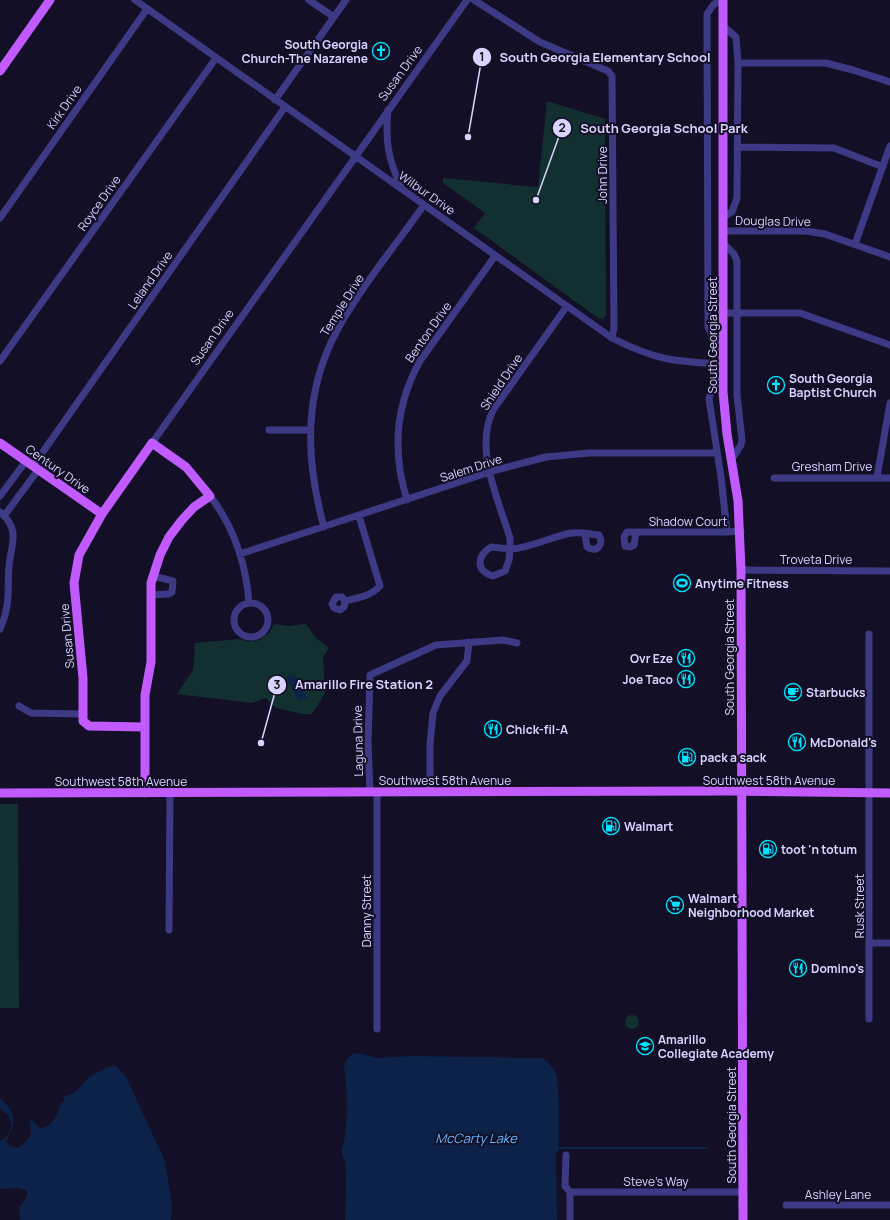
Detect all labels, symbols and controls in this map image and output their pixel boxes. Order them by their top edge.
place label: South Georgia Church-The Nazarene [242,36,368,67]
church icon: South Georgia Church-The Nazarene [371,41,391,61]
street label: Susan Drive [374,42,426,104]
callout: South Georgia Elementary School [472,45,719,70]
text: 1 [479,48,485,65]
text: South Georgia Elementary School [499,48,711,66]
street label: Kirk Drive [43,81,85,133]
callout: South Georgia School Park [552,116,755,141]
text: 2 [558,119,566,136]
text: South Georgia School Park [580,119,749,137]
street label: John Drive [594,146,611,204]
street label: Wilbur Drive [395,167,459,219]
street label: Royce Drive [74,172,124,234]
street label: Douglas Drive [735,212,811,230]
street label: Leland Drive [124,248,176,312]
street label: Temple Drive [316,271,368,339]
street label: South Georgia Street [704,276,721,393]
street label: Benton Drive [401,298,455,366]
street label: Susan Drive [186,305,238,369]
street label: Shield Drive [476,350,526,414]
place label: South Georgia Baptist Church [789,370,877,401]
church icon: South Georgia Baptist Church [766,375,786,395]
street label: Century Drive [22,440,94,498]
street label: Salem Drive [438,450,504,486]
street label: Gresham Drive [792,458,872,475]
street label: Shadow Court [649,513,728,530]
street label: Troveta Drive [780,551,852,568]
sports icon: Anytime Fitness [672,573,692,593]
place label: Anytime Fitness [695,575,789,592]
street label: South Georgia Street [721,598,738,715]
street label: Susan Drive [56,603,78,669]
restaurant icon: Ovr Eze [676,648,696,668]
place label: Ovr Eze [630,650,673,667]
restaurant icon: Joe Taco [676,669,696,689]
place label: Joe Taco [622,671,673,688]
callout: Amarillo Fire Station 2 [267,672,441,697]
text: Amarillo Fire Station 2 [295,675,433,693]
text: 3 [274,676,281,693]
cafe icon: Starbucks [783,682,803,702]
place label: Starbucks [806,684,866,701]
street label: Laguna Drive [349,705,367,777]
restaurant icon: Chick-fil-A [483,719,503,739]
place label: Chick-fil-A [506,721,568,738]
restaurant icon: McDonald's [787,732,807,752]
place label: McDonald's [810,734,877,751]
fuel station icon: pack a sack [677,747,697,767]
place label: pack a sack [700,749,767,766]
street label: Southwest 58th Avenue [379,772,511,789]
street label: Southwest 58th Avenue [703,772,835,789]
street label: Southwest 58th Avenue [55,773,187,790]
fuel station icon: Walmart [601,816,621,836]
place label: Walmart [624,818,673,835]
fuel station icon: toot 'n totum [758,839,778,859]
place label: toot 'n totum [781,841,857,858]
street label: Danny Street [358,874,375,947]
street label: Rusk Street [851,874,868,938]
place label: Walmart Neighborhood Market [688,890,815,921]
supermarket icon: Walmart Neighborhood Market [665,895,685,915]
restaurant icon: Domino's [788,958,808,978]
place label: Domino's [811,960,865,977]
place label: Amarillo Collegiate Academy [658,1031,774,1062]
school or university icon: Amarillo Collegiate Academy [635,1036,655,1056]
street label: South Georgia Street [723,1066,740,1183]
water label: McCarty Lake [435,1129,518,1147]
street label: Steve's Way [623,1173,689,1190]
street label: Ashley Lane [805,1186,871,1203]

